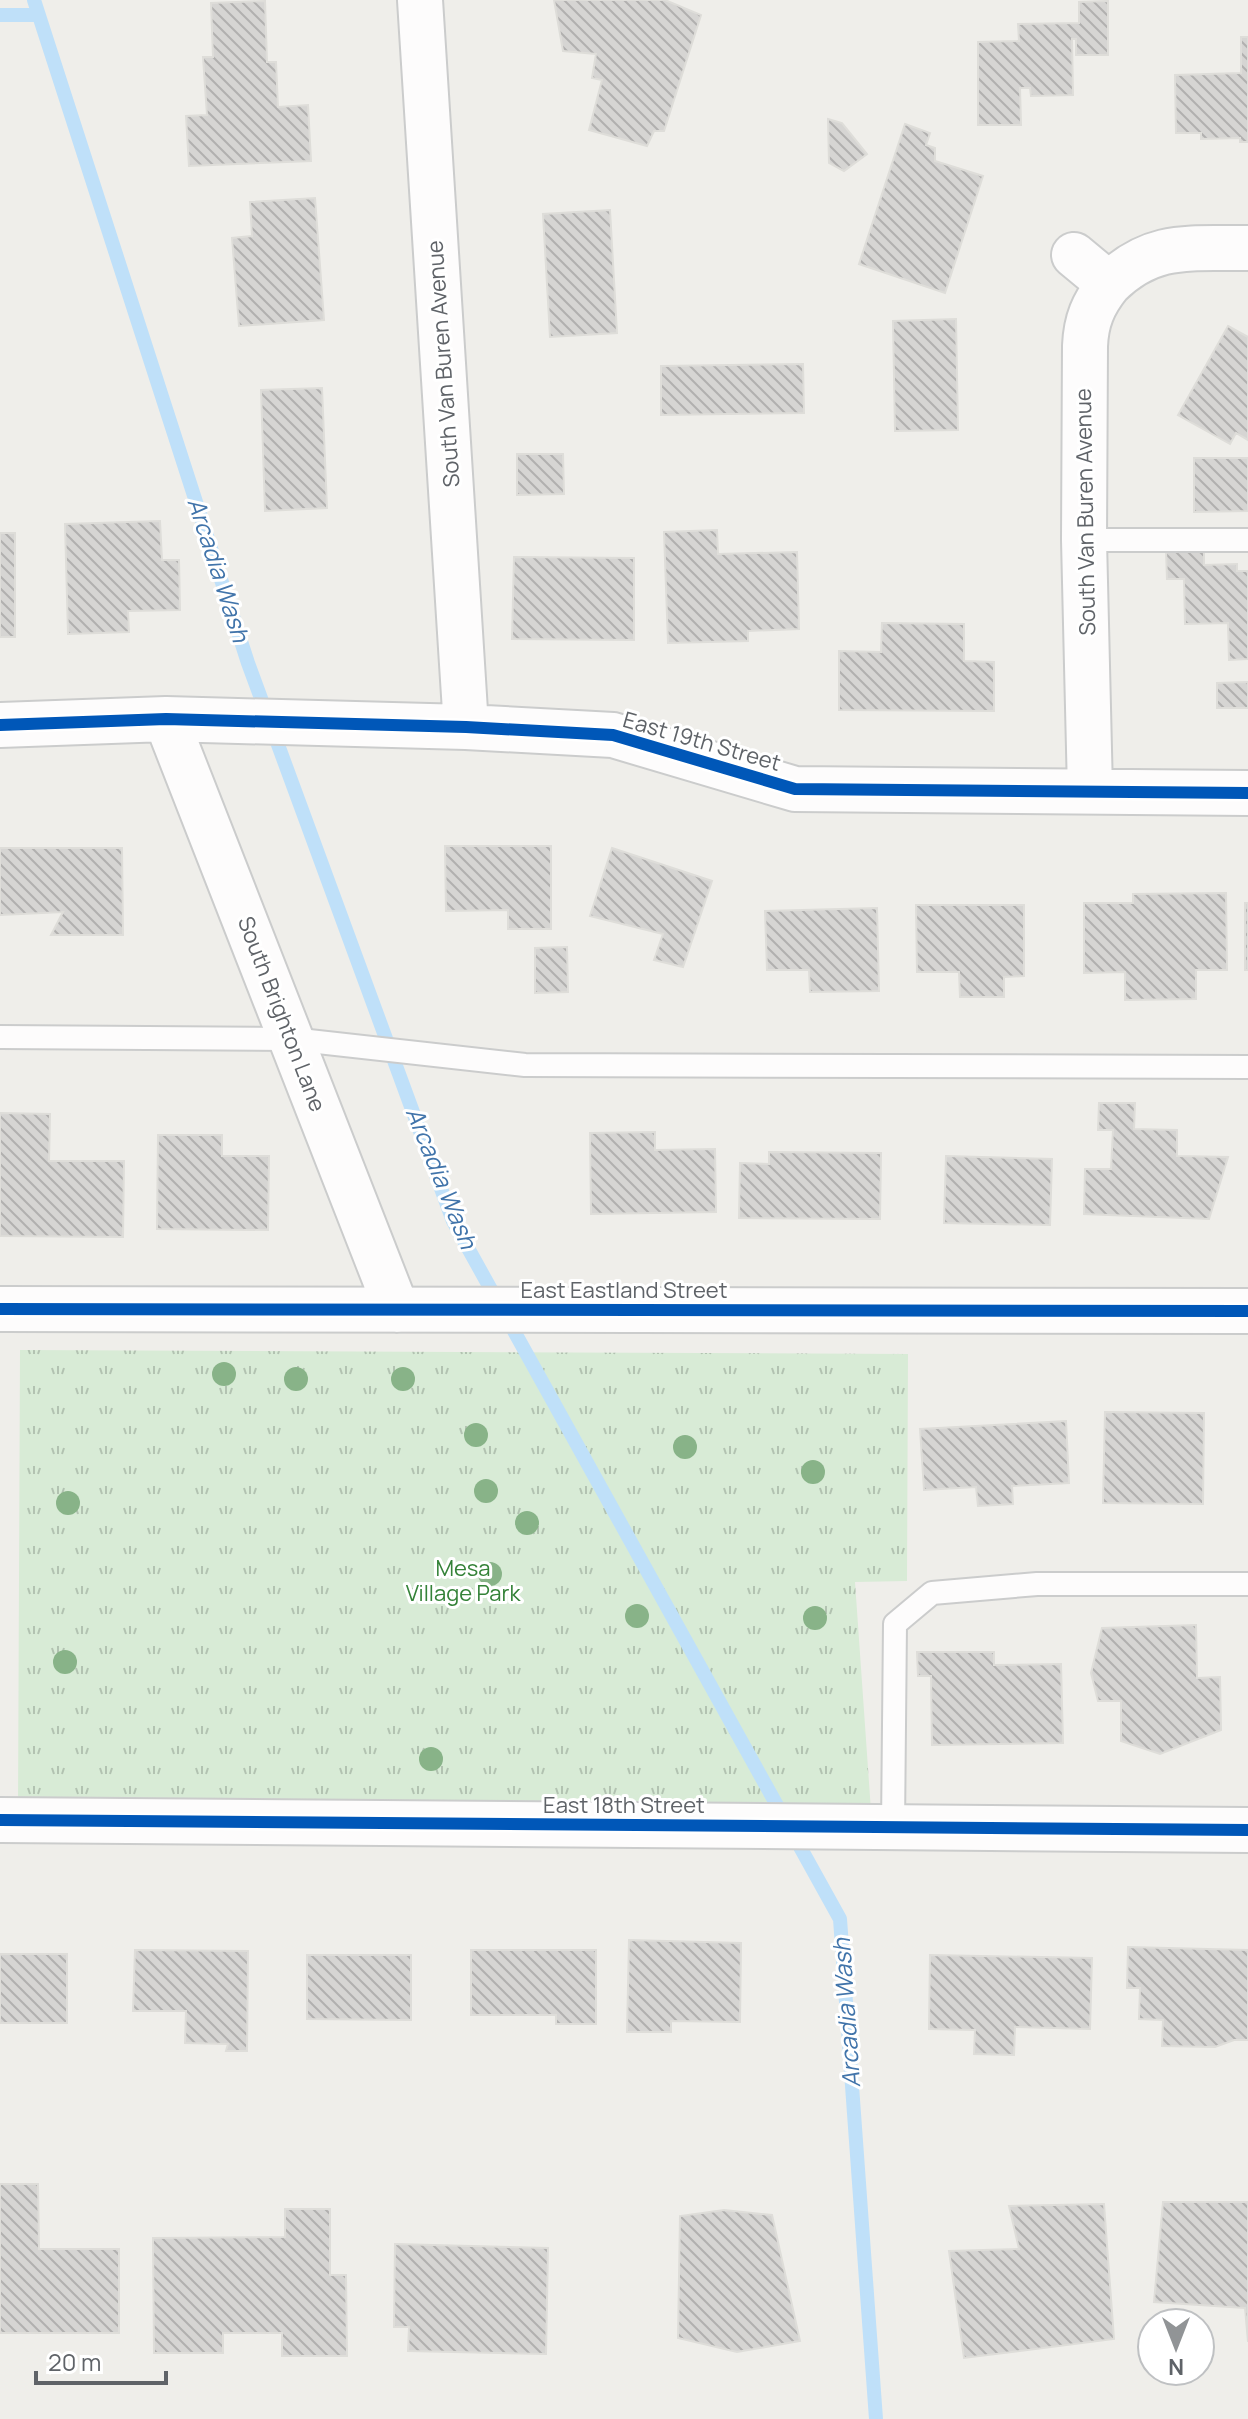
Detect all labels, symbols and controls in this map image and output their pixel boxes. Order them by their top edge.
street label: South Van Buren Avenue [419,239,467,488]
street label: South Van Buren Avenue [1068,388,1102,636]
water label: Arcadia Wash [181,493,258,647]
street label: East 19th Street [620,704,784,778]
street label: South Brighton Lane [231,912,333,1116]
water label: Arcadia Wash [399,1102,486,1254]
street label: East Eastland Street [520,1275,728,1305]
park label: Mesa Village Park [406,1553,521,1608]
street label: East 18th Street [543,1790,705,1820]
water label: Arcadia Wash [824,1937,867,2089]
north arrow [1136,2307,1216,2387]
scale bar [36,2335,166,2385]
text: 20 m [48,2345,101,2378]
text: N [1168,2352,1184,2382]

